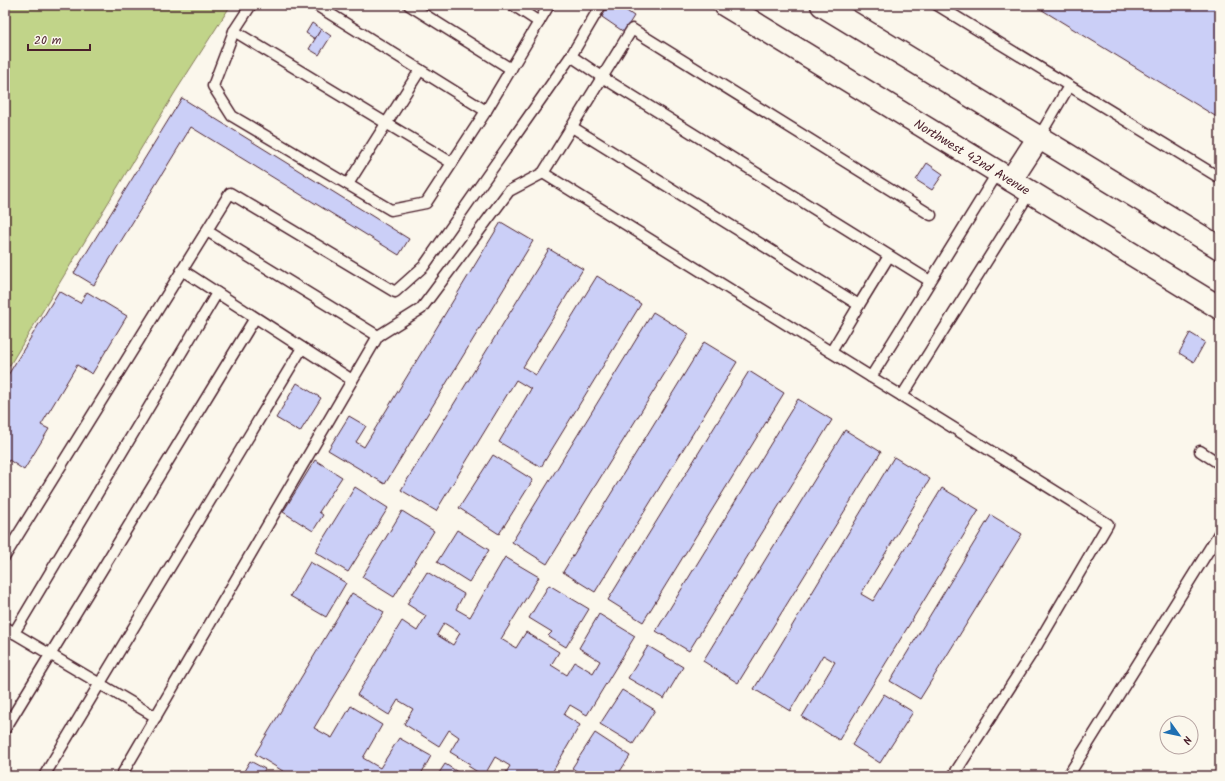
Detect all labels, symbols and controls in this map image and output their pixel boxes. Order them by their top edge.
scale bar [28,26,90,52]
text: 20 m [34,31,62,50]
street label: Northwest 42nd Avenue [909,114,1034,201]
north arrow [1159,715,1199,755]
text: N [1177,732,1196,748]

